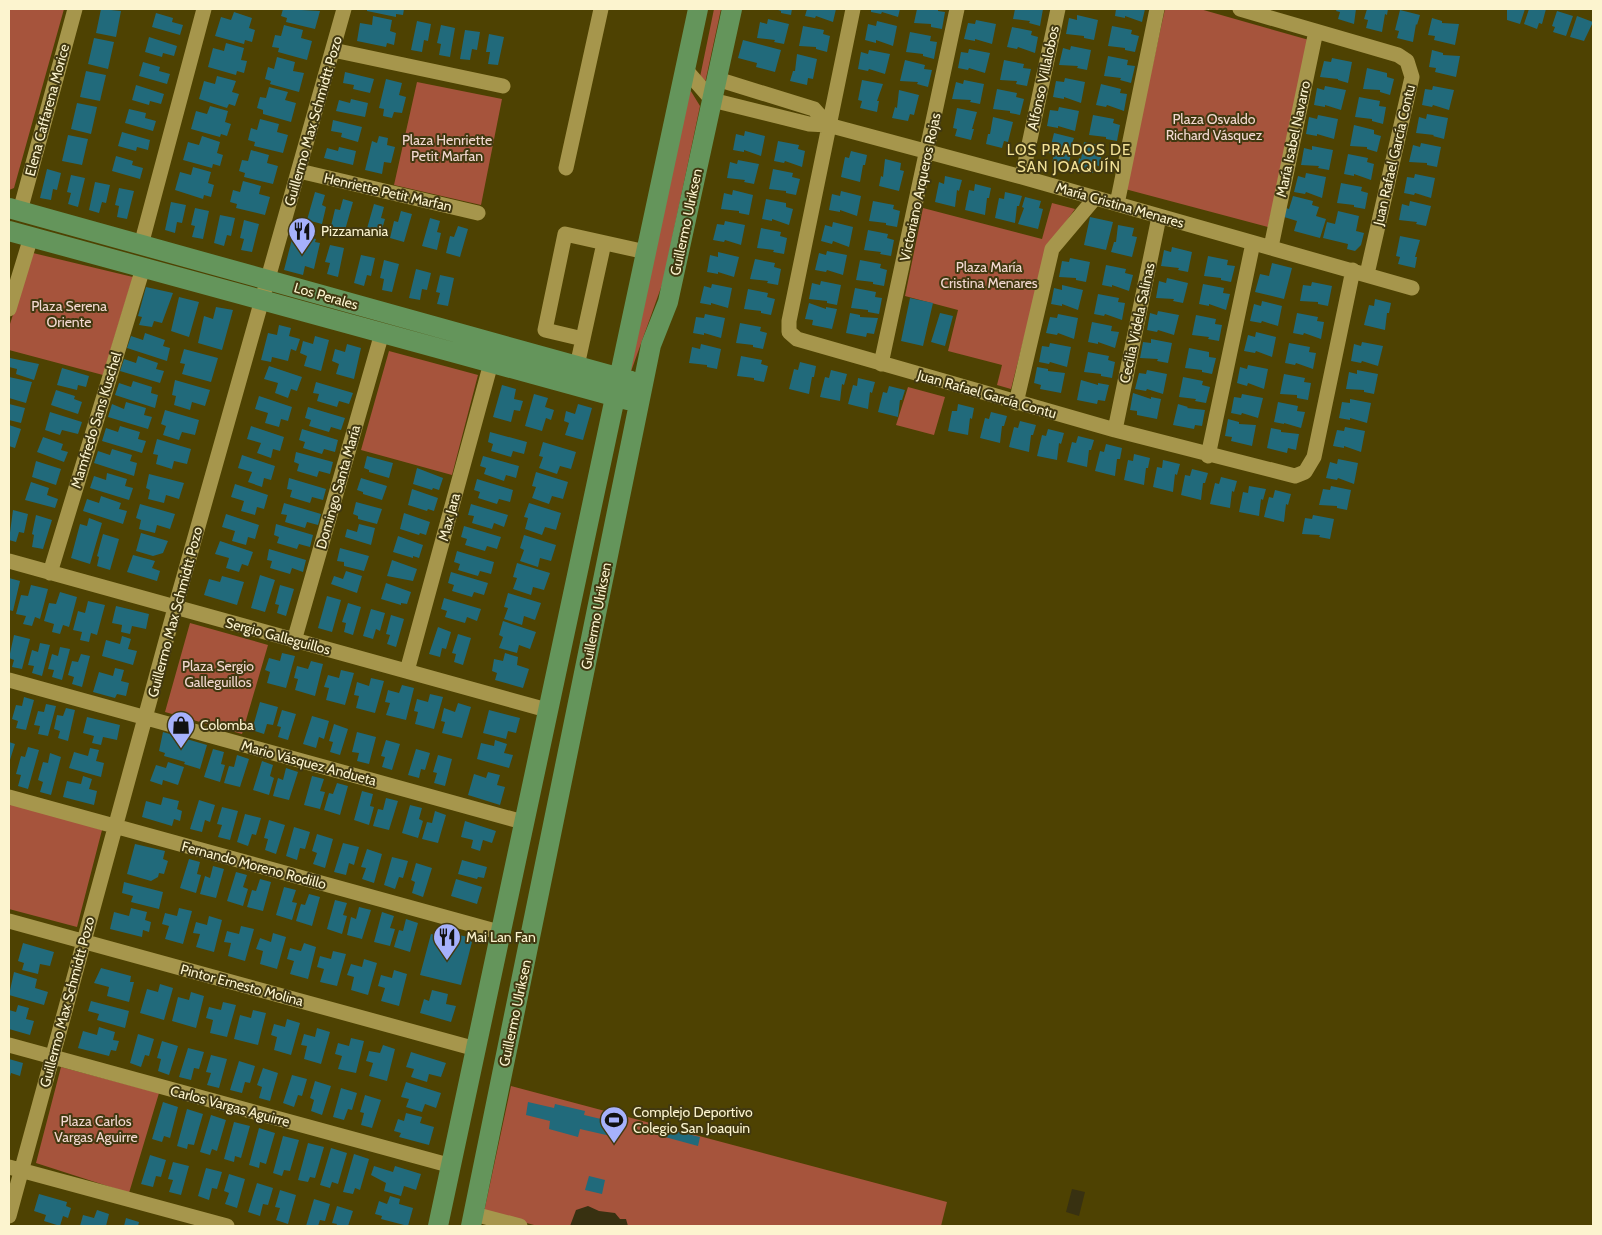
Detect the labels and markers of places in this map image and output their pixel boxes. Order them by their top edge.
restaurant icon: Pizzamania [287,216,317,255]
place label: Pizzamania [321,222,389,240]
shop icon: Colomba [166,710,196,749]
place label: Colomba [200,716,254,734]
restaurant icon: Mai Lan Fan [432,922,462,961]
place label: Mai Lan Fan [466,928,536,946]
place label: Complejo Deportivo Colegio San Joaquin [633,1103,753,1137]
sports icon: Complejo Deportivo Colegio San Joaquin [599,1105,629,1144]

